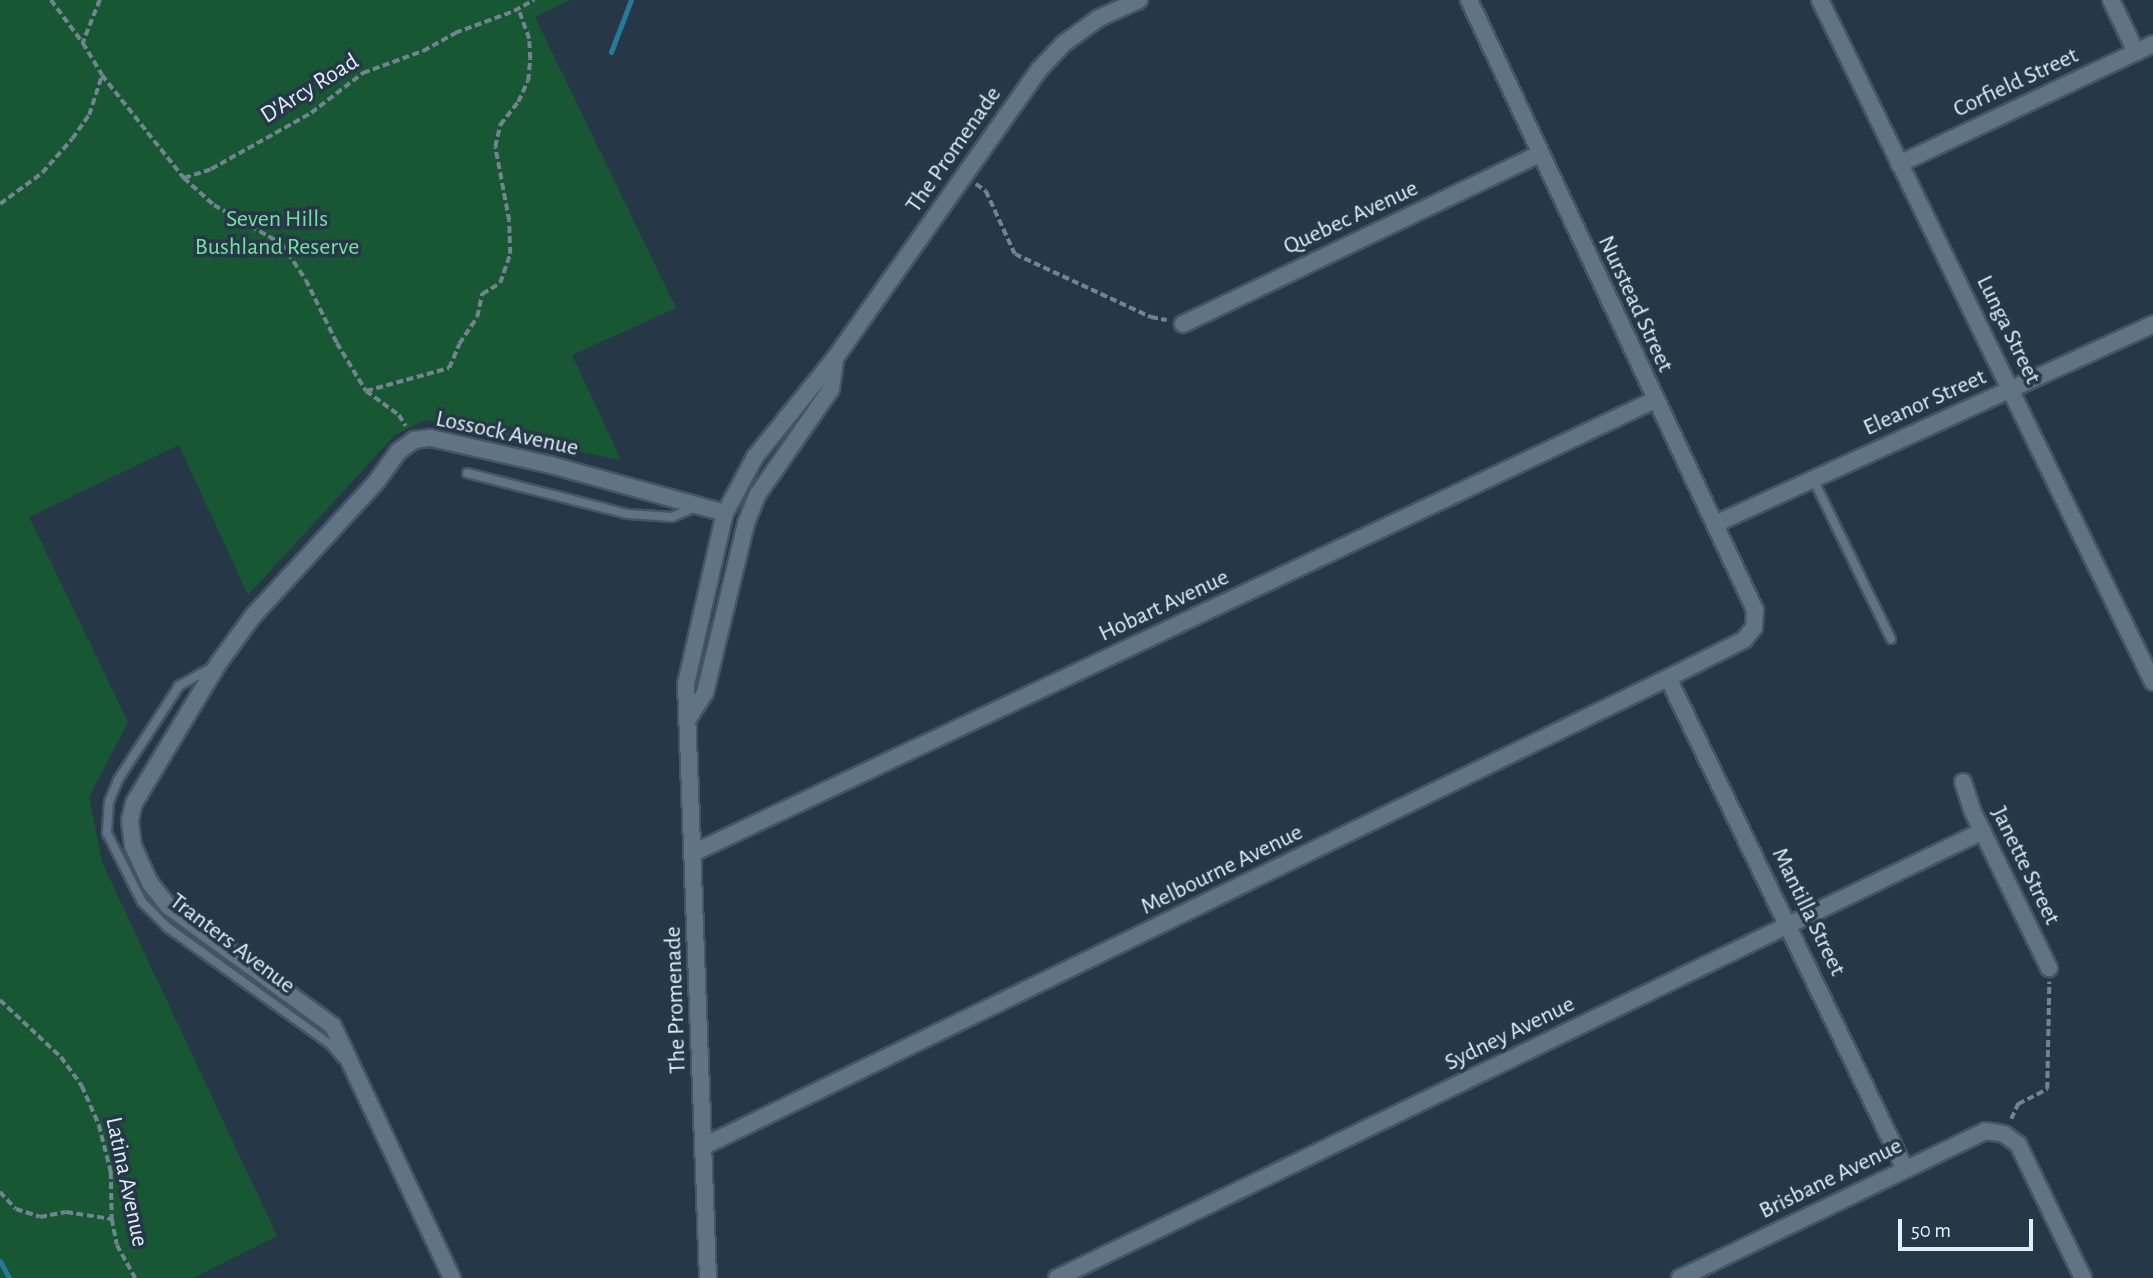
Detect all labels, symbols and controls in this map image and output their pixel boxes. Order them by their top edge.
street label: Corfield Street [1949,42,2083,124]
street label: D'Arcy Road [256,48,364,130]
street label: The Promenade [900,81,1008,219]
street label: Quebec Avenue [1279,174,1423,262]
park label: Seven Hills Bushland Reserve [195,206,359,262]
street label: Nurstead Street [1591,231,1679,377]
street label: Lunga Street [1969,271,2047,389]
street label: Eleanor Street [1859,363,1991,443]
street label: Lossock Avenue [433,405,581,463]
street label: Hobart Avenue [1094,563,1234,649]
street label: Janette Street [1984,802,2066,930]
street label: Melbourne Avenue [1136,818,1308,922]
street label: Mantilla Street [1765,843,1851,981]
street label: Tranters Avenue [163,887,301,1001]
street label: The Promenade [659,926,693,1074]
street label: Sydney Avenue [1440,990,1580,1078]
street label: Latina Avenue [98,1114,154,1250]
street label: Brisbane Avenue [1755,1132,1907,1226]
scale bar [1901,1204,2036,1248]
text: 50 m [1911,1220,1951,1241]

